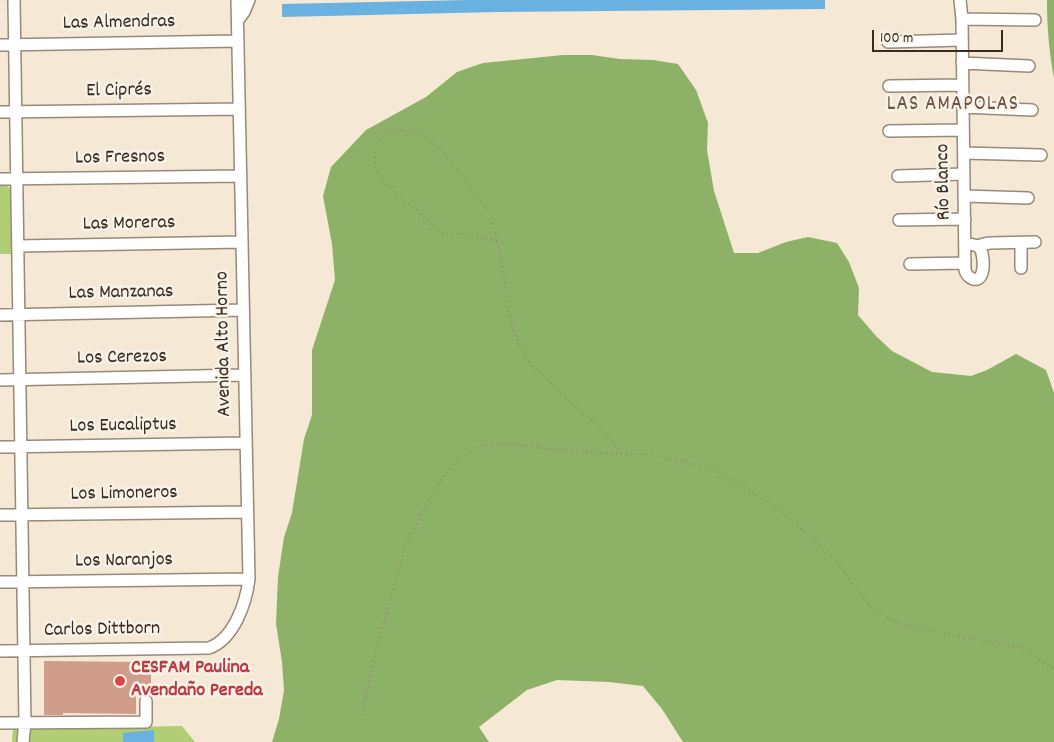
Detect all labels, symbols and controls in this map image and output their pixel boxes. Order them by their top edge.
street label: Las Almendras [62,11,176,37]
scale bar [874,20,1005,52]
text: 100 m [880,28,913,50]
street label: El Ciprés [86,79,152,105]
district label: LAS AMAPOLAS [885,93,1021,119]
street label: Río Blanco [932,143,958,221]
street label: Los Fresnos [75,146,165,172]
street label: Las Moreras [82,212,176,238]
street label: Avenida Alto Horno [212,271,238,417]
street label: Las Manzanas [68,281,174,307]
street label: Los Cerezos [77,346,167,372]
street label: Los Eucaliptus [69,414,177,440]
street label: Los Limoneros [70,482,178,508]
street label: Los Naranjos [75,549,173,575]
street label: Carlos Dittborn [44,618,160,644]
place label: CESFAM Paulina Avendaño Pereda [131,657,263,704]
marker: CESFAM Paulina Avendaño Pereda [113,674,127,688]

